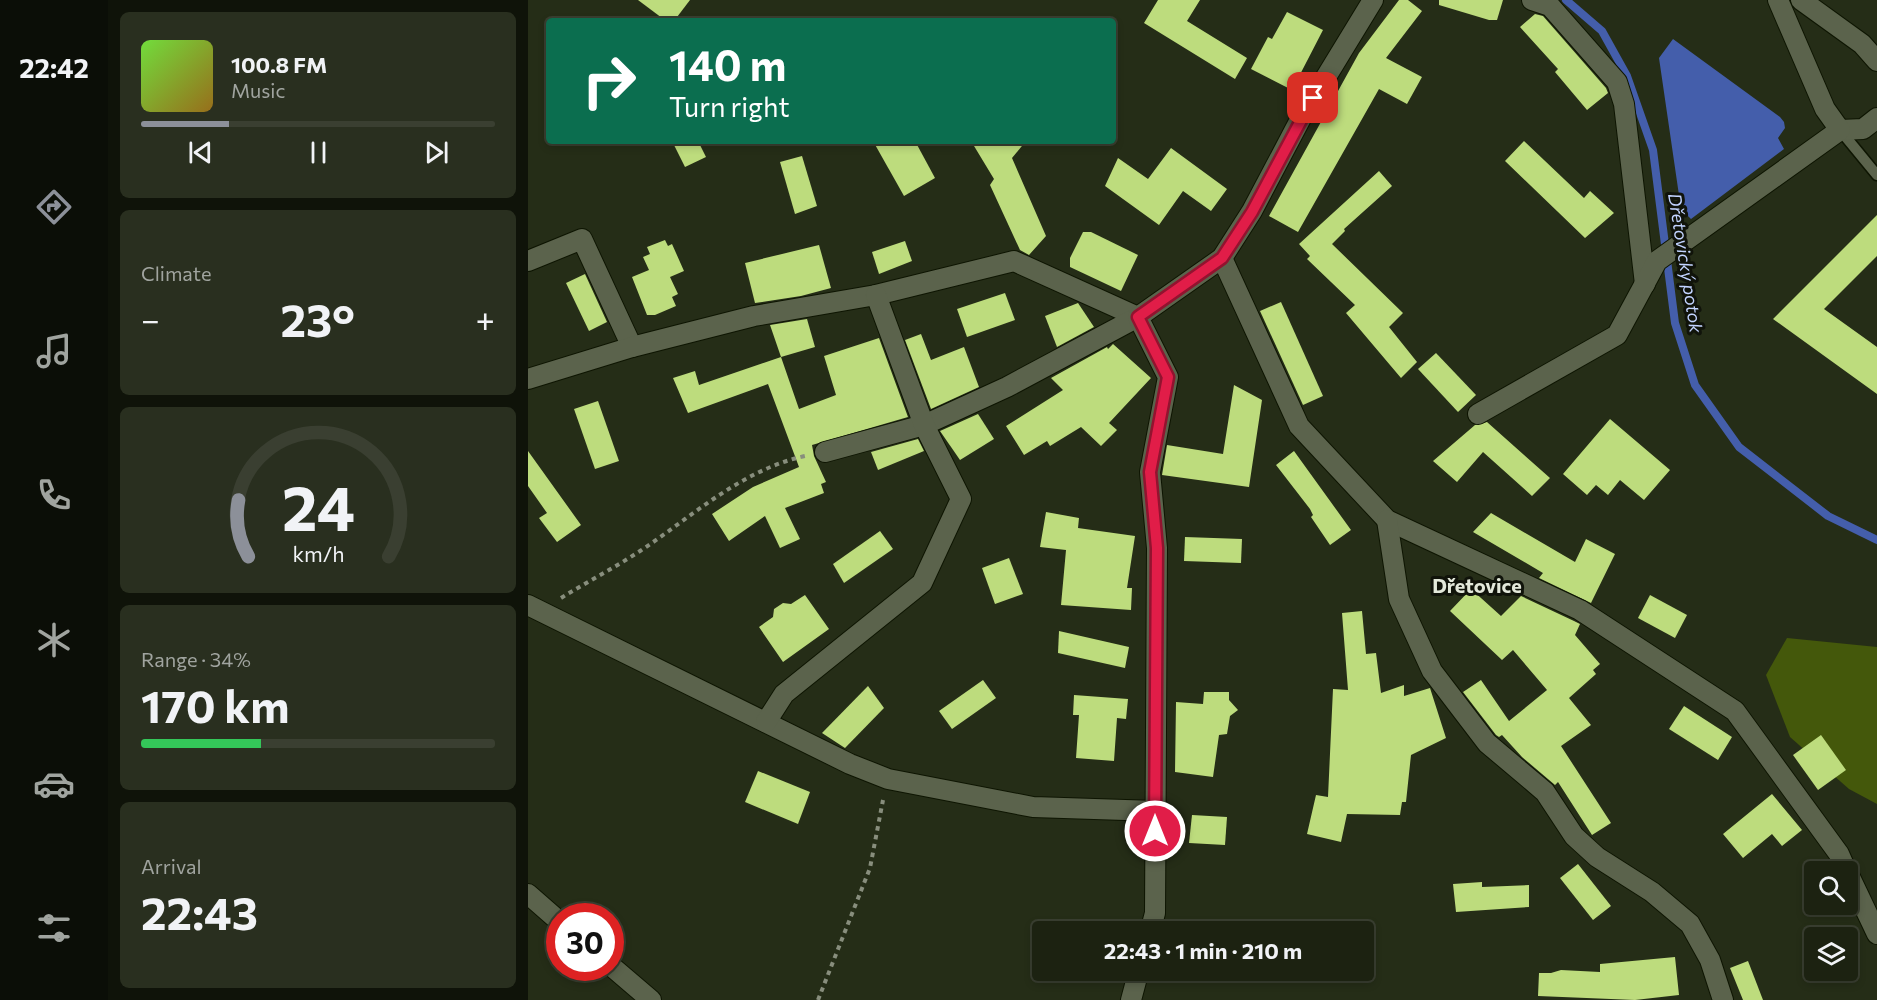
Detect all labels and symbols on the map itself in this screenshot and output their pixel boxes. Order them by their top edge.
pin [1287,72,1338,123]
water label: Dřetovický potok [1664,191,1708,335]
district label: Dřetovice [1432,573,1522,597]
position arrow [1123,799,1187,863]
speed limit sign: 30 [546,903,624,981]

